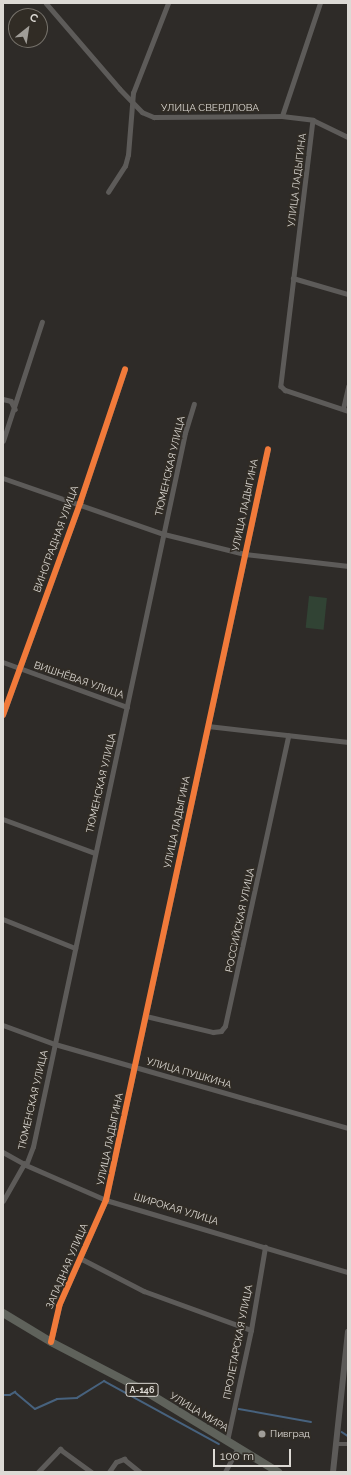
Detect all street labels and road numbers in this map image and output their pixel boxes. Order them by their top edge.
street label: УЛИЦА СВЕРДЛОВА [161,102,259,114]
street label: УЛИЦА ЛАДЫГИНА [285,132,309,228]
street label: ТЮМЕНСКАЯ УЛИЦА [153,415,187,517]
street label: УЛИЦА ЛАДЫГИНА [229,457,261,553]
street label: ВИНОГРАДНАЯ УЛИЦА [31,484,81,594]
street label: ВИШНЁВАЯ УЛИЦА [32,659,126,701]
street label: ТЮМЕНСКАЯ УЛИЦА [84,732,118,834]
street label: УЛИЦА ЛАДЫГИНА [161,774,193,870]
street label: РОССИЙСКАЯ УЛИЦА [223,867,257,973]
street label: ТЮМЕНСКАЯ УЛИЦА [16,1049,50,1151]
street label: УЛИЦА ПУШКИНА [145,1055,233,1091]
street label: УЛИЦА ЛАДЫГИНА [94,1091,126,1187]
street label: ШИРОКАЯ УЛИЦА [132,1190,220,1228]
street label: ЗАПАДНАЯ УЛИЦА [44,1221,90,1311]
street label: ПРОЛЕТАРСКАЯ УЛИЦА [221,1284,255,1400]
road number: А-146 [125,1383,159,1397]
street label: УЛИЦА МИРА [167,1390,231,1434]

